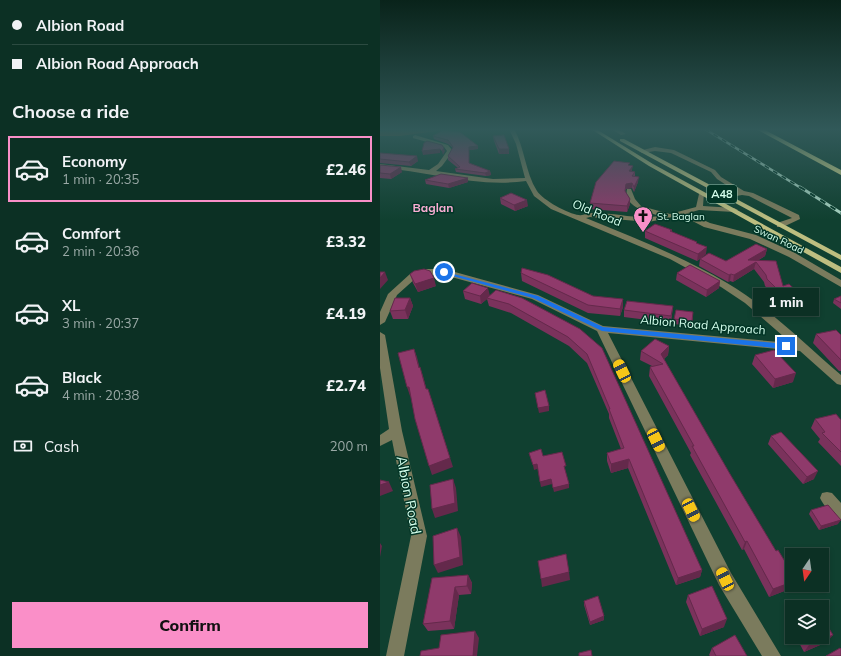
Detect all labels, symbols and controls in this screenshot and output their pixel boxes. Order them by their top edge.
text: Albion Road [36,16,124,35]
text: Albion Road Approach [36,54,199,73]
text: Choose a ride [12,100,129,123]
icon: car [14,151,50,187]
text: Economy [62,152,127,171]
text: £2.46 [326,160,366,179]
text: 1 min · 20:35 [62,171,139,187]
road number: A48 [707,185,737,203]
street label: Old Road [570,196,624,229]
district label: Baglan [413,200,454,215]
church icon: St. Baglan [632,205,654,233]
place label: St. Baglan [657,210,705,223]
street label: Swan Road [752,222,806,257]
icon: car [14,223,50,259]
text: Comfort [62,224,120,243]
text: £3.32 [326,232,366,251]
text: 2 min · 20:36 [62,243,139,259]
route start [435,263,453,281]
callout: 1 min [753,288,819,316]
text: 1 min [769,294,803,310]
icon: car [14,295,50,331]
text: XL [62,296,80,315]
text: £4.19 [326,304,366,323]
street label: Albion Road Approach [640,312,766,337]
text: 3 min · 20:37 [62,315,139,331]
route end [777,337,795,355]
car [611,358,633,384]
icon: car [14,367,50,403]
text: Black [62,368,101,387]
text: £2.74 [326,376,366,395]
text: 4 min · 20:38 [62,387,139,403]
car [645,427,667,453]
icon: cash [12,435,34,457]
text: Cash [44,437,79,456]
text: 200 m [330,438,368,454]
street label: Albion Road [393,454,425,536]
car [680,497,702,523]
north arrow [785,548,829,592]
map controls [785,548,829,644]
car [714,566,736,592]
button: layers [785,600,829,644]
button: Confirm [12,602,368,648]

